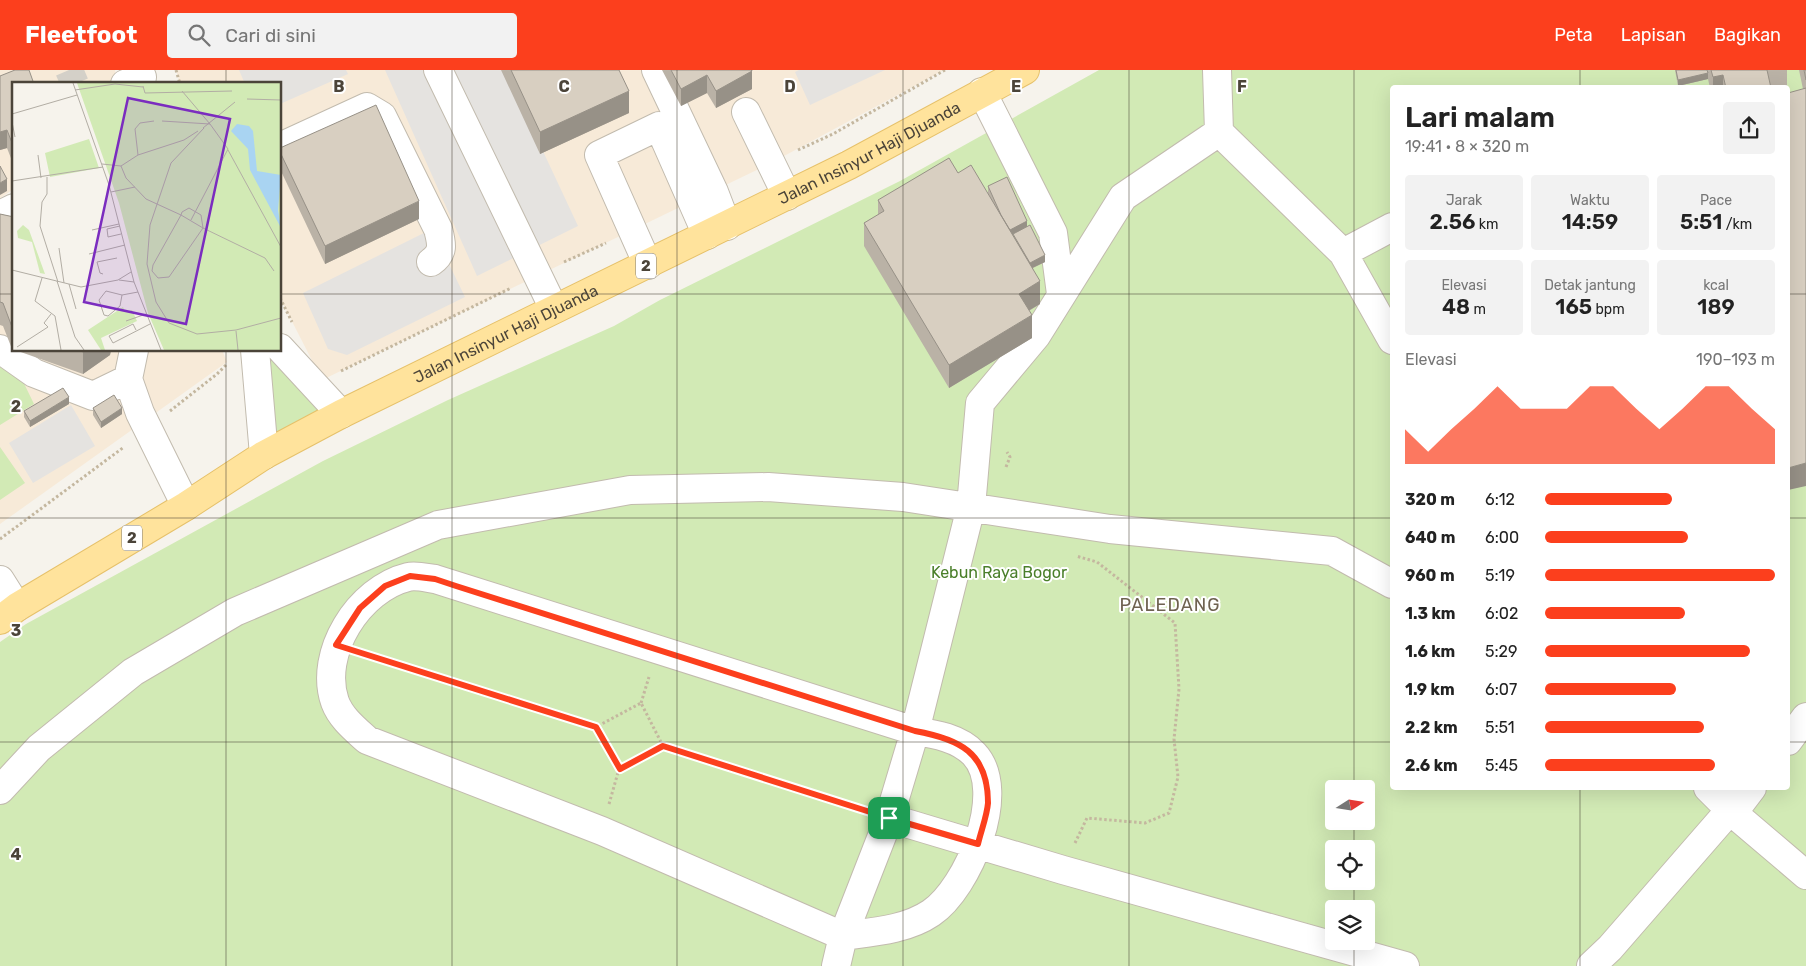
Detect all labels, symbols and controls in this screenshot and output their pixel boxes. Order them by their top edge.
search box [167,13,517,58]
text: Fleetfoot [25,21,137,49]
icon: search [185,21,213,49]
text: Cari di sini [225,24,316,47]
text: Peta [1554,24,1593,46]
text: Lapisan [1621,24,1686,46]
text: Bagikan [1714,24,1781,46]
text: B [333,77,345,96]
text: C [558,77,570,96]
text: D [784,77,796,96]
text: E [1011,77,1021,96]
text: F [1237,77,1247,96]
inset map [12,82,281,351]
street label: Jalan Insinyur Haji Djuanda [775,97,964,208]
text: Lari malam [1405,101,1555,134]
button: share [1723,102,1775,154]
text: 19:41 · 8 × 320 m [1405,137,1529,156]
text: Jarak [1446,192,1482,209]
text: Waktu [1570,192,1610,209]
text: Pace [1700,192,1732,209]
text: 2.56 [1430,209,1475,234]
text: 14:59 [1562,209,1618,234]
text: 5:51 [1680,209,1722,234]
text: km [1475,216,1498,233]
text: /km [1722,216,1752,233]
road number: 2 [636,254,656,278]
text: Elevasi [1441,277,1487,294]
text: Detak jantung [1544,277,1636,294]
text: kcal [1703,277,1729,294]
street label: Jalan Insinyur Haji Djuanda [410,280,601,387]
text: 48 [1442,294,1470,319]
text: 165 [1555,294,1592,319]
text: 189 [1697,294,1735,319]
text: m [1470,301,1486,318]
text: bpm [1592,301,1625,318]
text: Elevasi [1405,350,1457,369]
text: 190–193 m [1696,350,1775,369]
text: 2 [11,397,21,416]
text: 320 m [1405,490,1455,509]
text: 6:12 [1485,490,1515,509]
road number: 2 [122,526,142,550]
text: 640 m [1405,528,1455,547]
text: 6:00 [1485,528,1519,547]
park label: Kebun Raya Bogor [931,563,1067,582]
text: 960 m [1405,566,1455,585]
text: 5:19 [1485,566,1515,585]
district label: PALEDANG [1120,594,1220,616]
text: 1.3 km [1405,604,1455,623]
text: 6:02 [1485,604,1518,623]
text: 3 [11,621,21,640]
text: 1.6 km [1405,642,1455,661]
text: 5:29 [1485,642,1517,661]
text: 1.9 km [1405,680,1455,699]
text: 6:07 [1485,680,1517,699]
text: 2.2 km [1405,718,1458,737]
text: 5:51 [1485,718,1515,737]
text: 2.6 km [1405,756,1458,775]
text: 5:45 [1485,756,1518,775]
north arrow [1325,780,1375,830]
map controls [1325,780,1375,950]
pin [868,797,910,839]
icon: arrive [875,804,903,832]
button: locate [1325,840,1375,890]
text: 4 [11,845,22,864]
button: layers [1325,900,1375,950]

